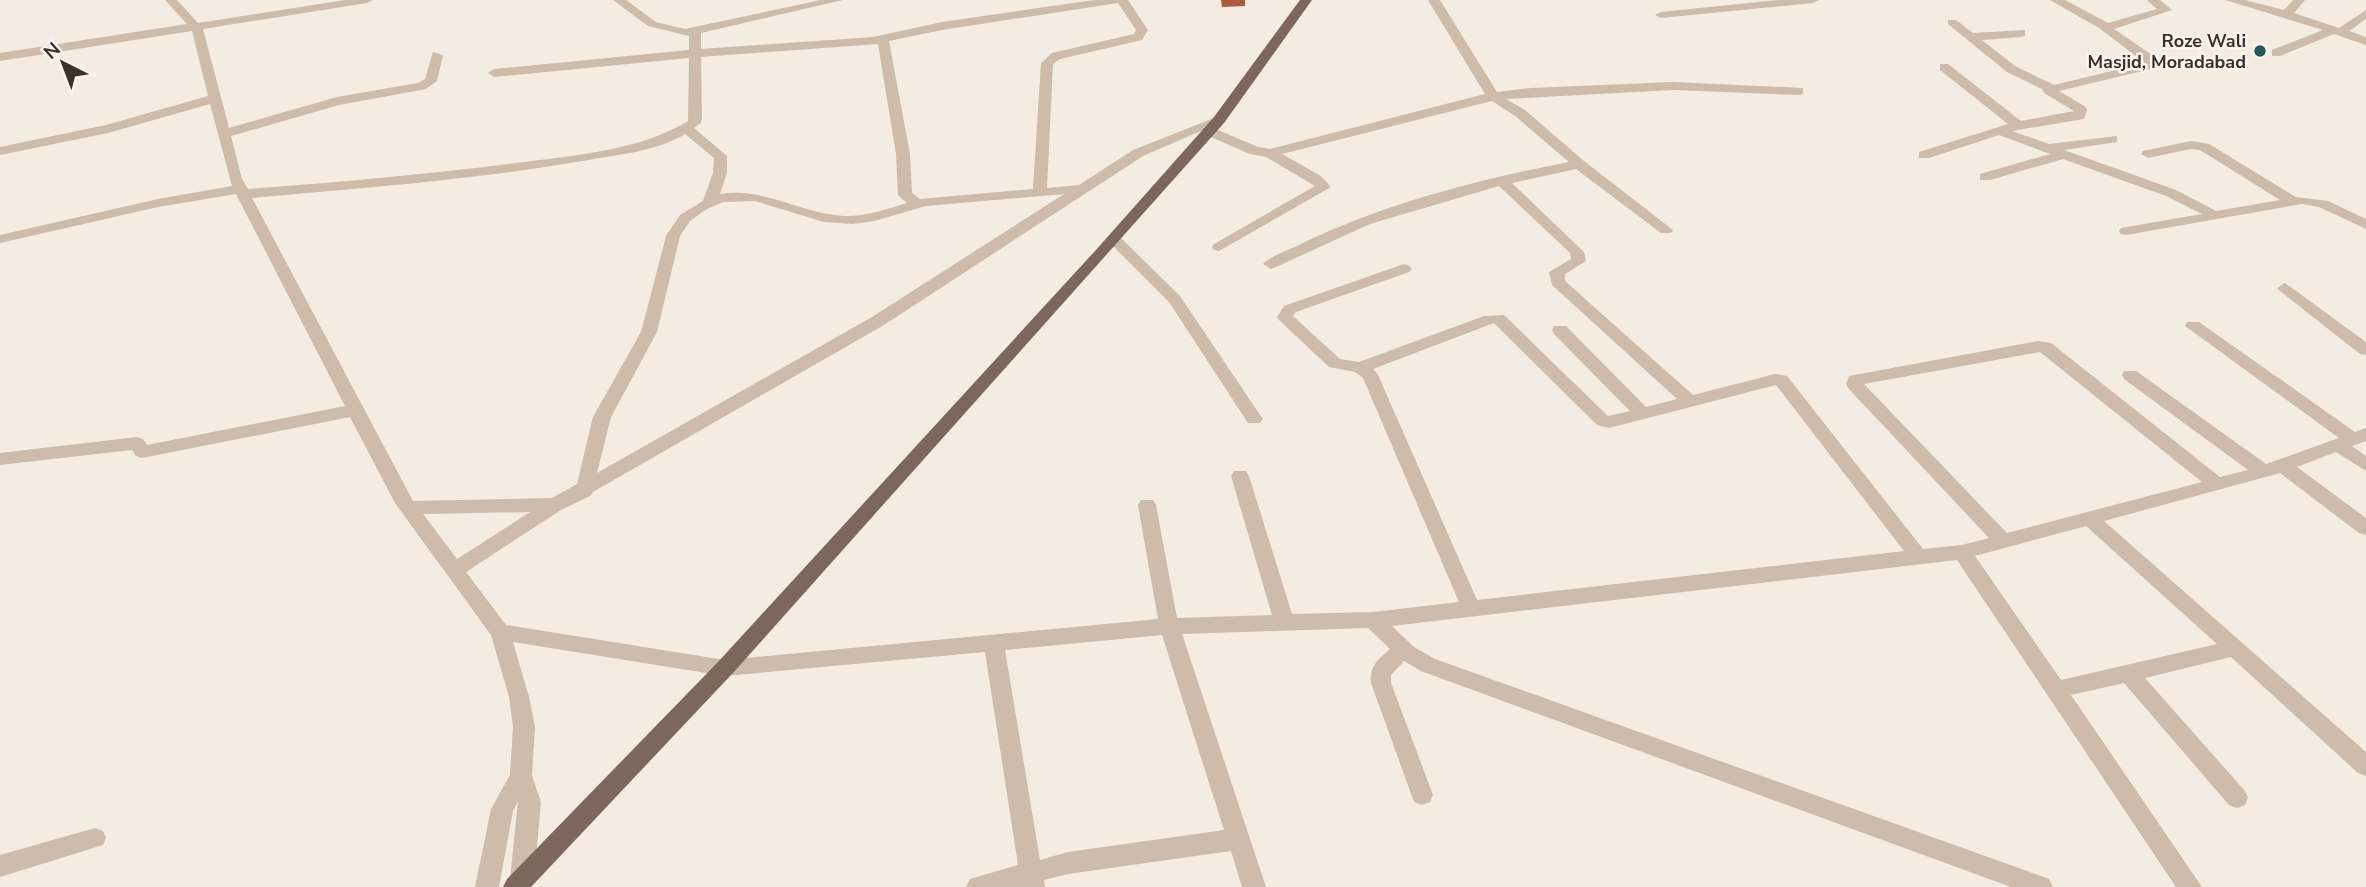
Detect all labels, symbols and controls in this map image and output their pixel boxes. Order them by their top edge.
north arrow [28,28,98,98]
place label: Roze Wali Masjid, Moradabad [2087,29,2246,74]
text: N [38,37,66,66]
marker: Roze Wali Masjid, Moradabad [2252,43,2268,59]

